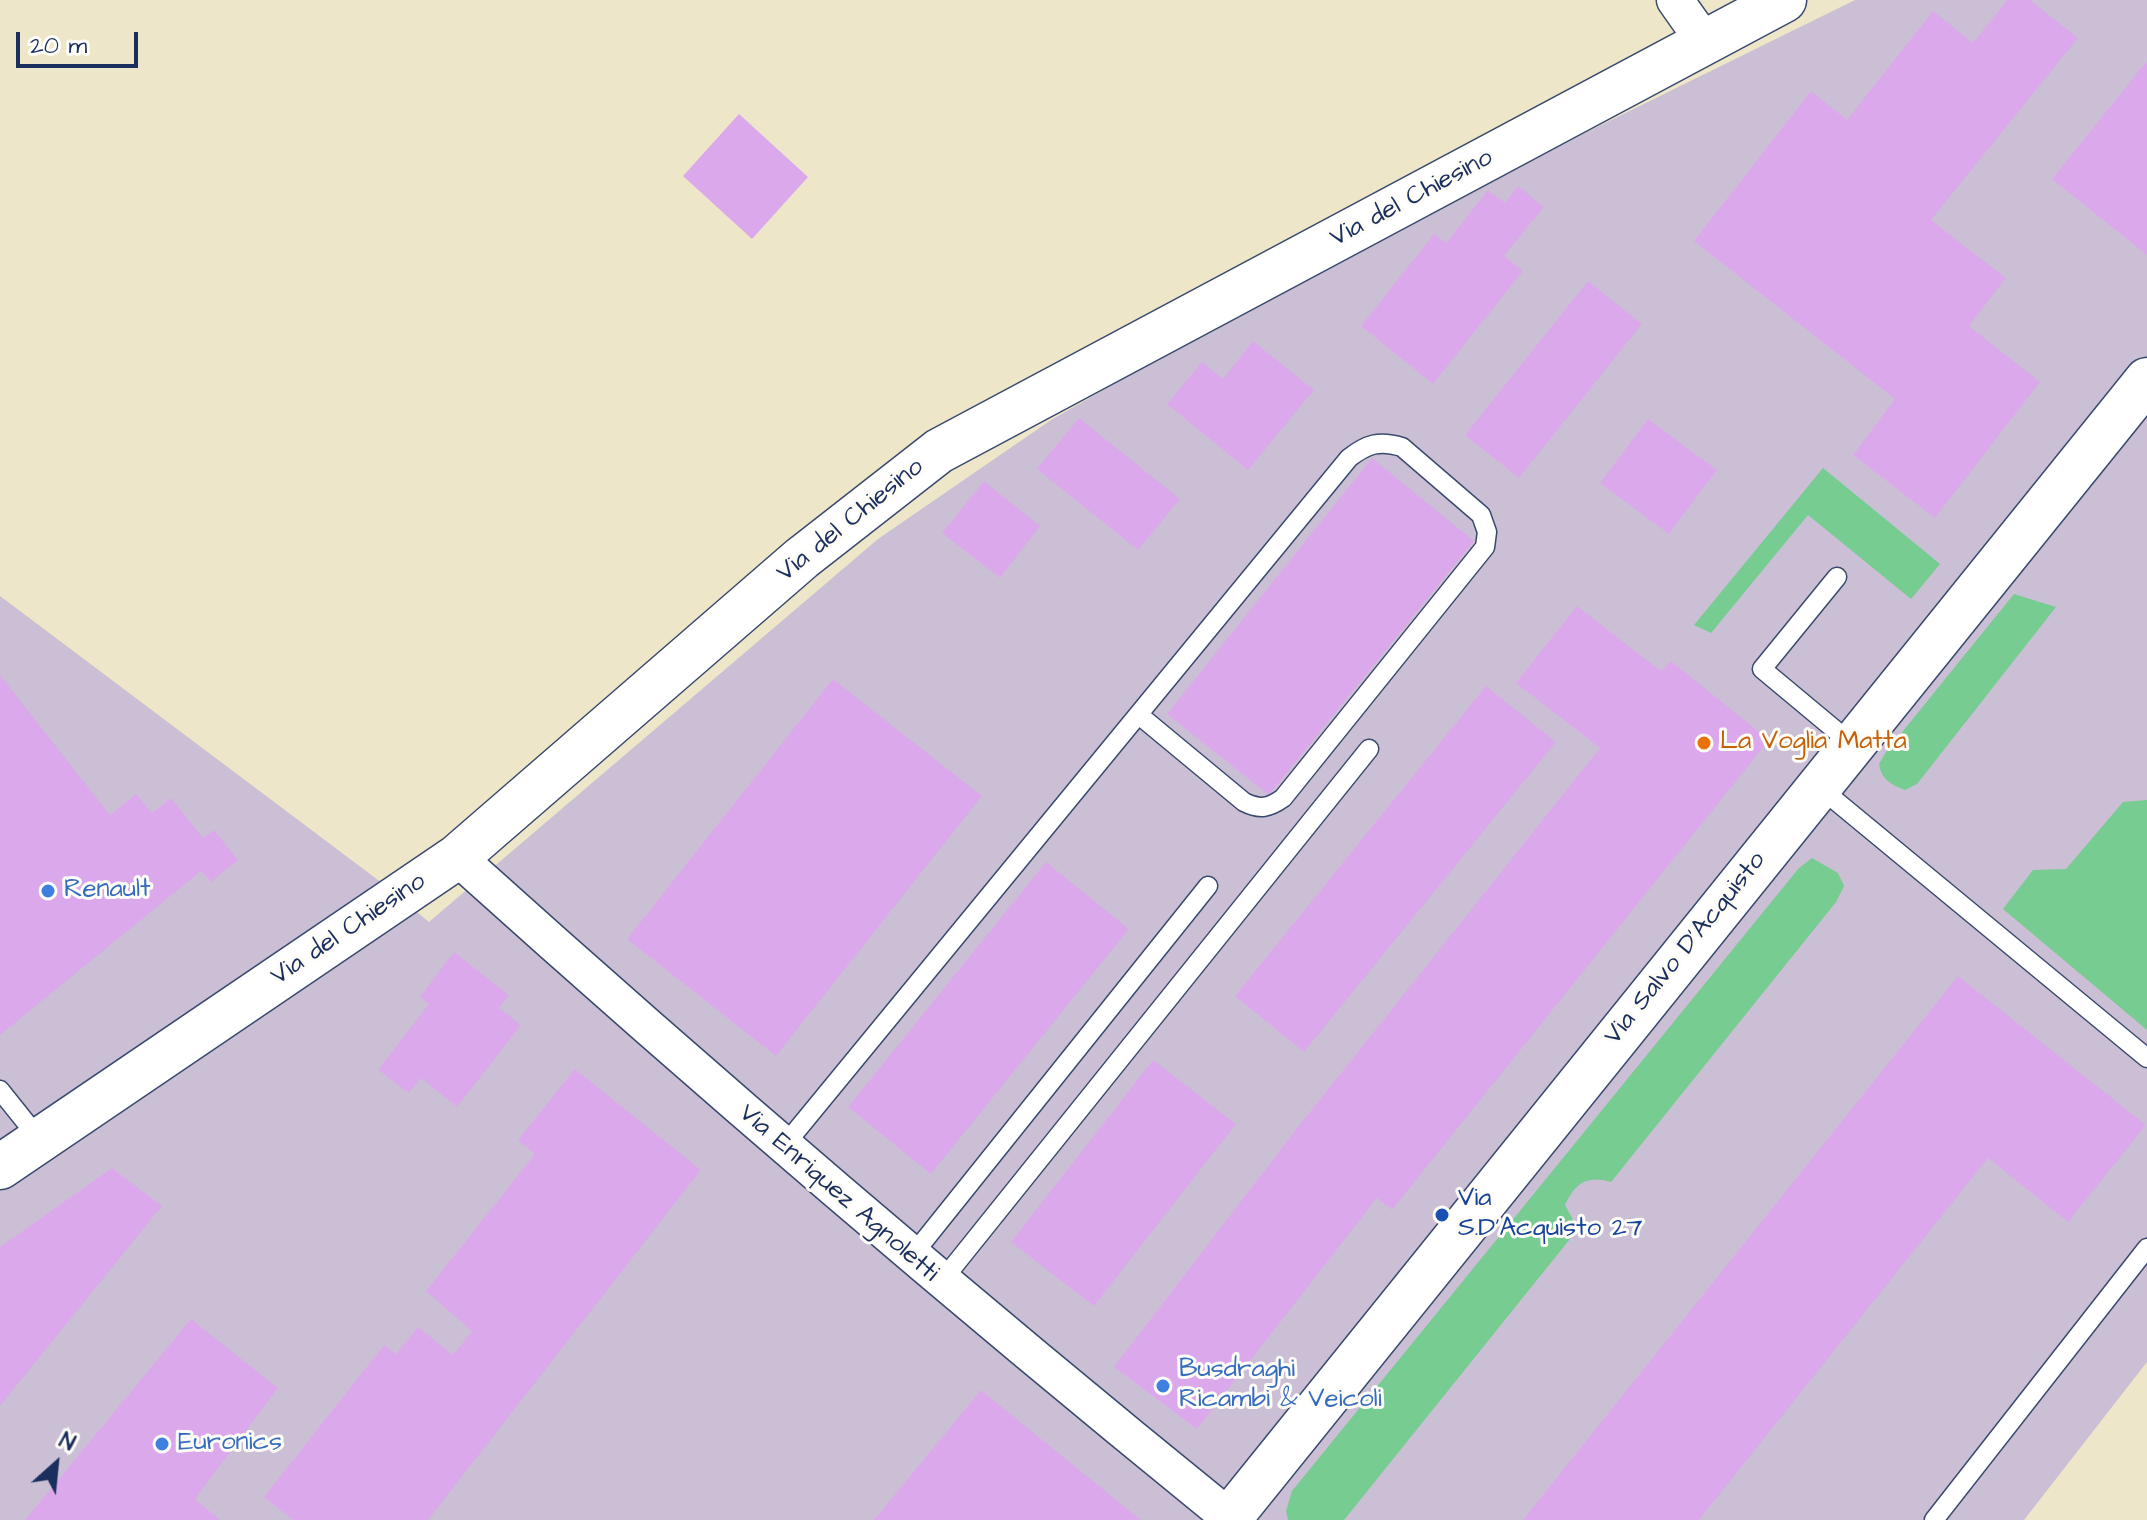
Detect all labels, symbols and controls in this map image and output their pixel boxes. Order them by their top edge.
scale bar [20,16,142,66]
text: 20 m [30,29,87,63]
street label: Via del Chiesino [1325,143,1499,255]
street label: Via del Chiesino [771,452,931,590]
place label: La Voglia Matta [1720,727,1907,759]
marker: La Voglia Matta [1695,734,1713,752]
street label: Via Salvo D'Acquisto [1599,846,1773,1052]
street label: Via del Chiesino [266,867,432,993]
place label: Renault [64,875,151,907]
marker: Renault [39,882,57,900]
street label: Via Enriquez Agnoletti [731,1098,945,1290]
place label: Via S.D’Acquisto 27 [1458,1184,1643,1246]
marker: Via S.D’Acquisto 27 [1433,1206,1451,1224]
place label: Busdraghi Ricambi & Veicoli [1179,1355,1382,1416]
marker: Busdraghi Ricambi & Veicoli [1154,1377,1172,1395]
north arrow [16,1424,96,1504]
text: N [54,1425,80,1459]
place label: Euronics [178,1428,282,1460]
marker: Euronics [153,1435,171,1453]

